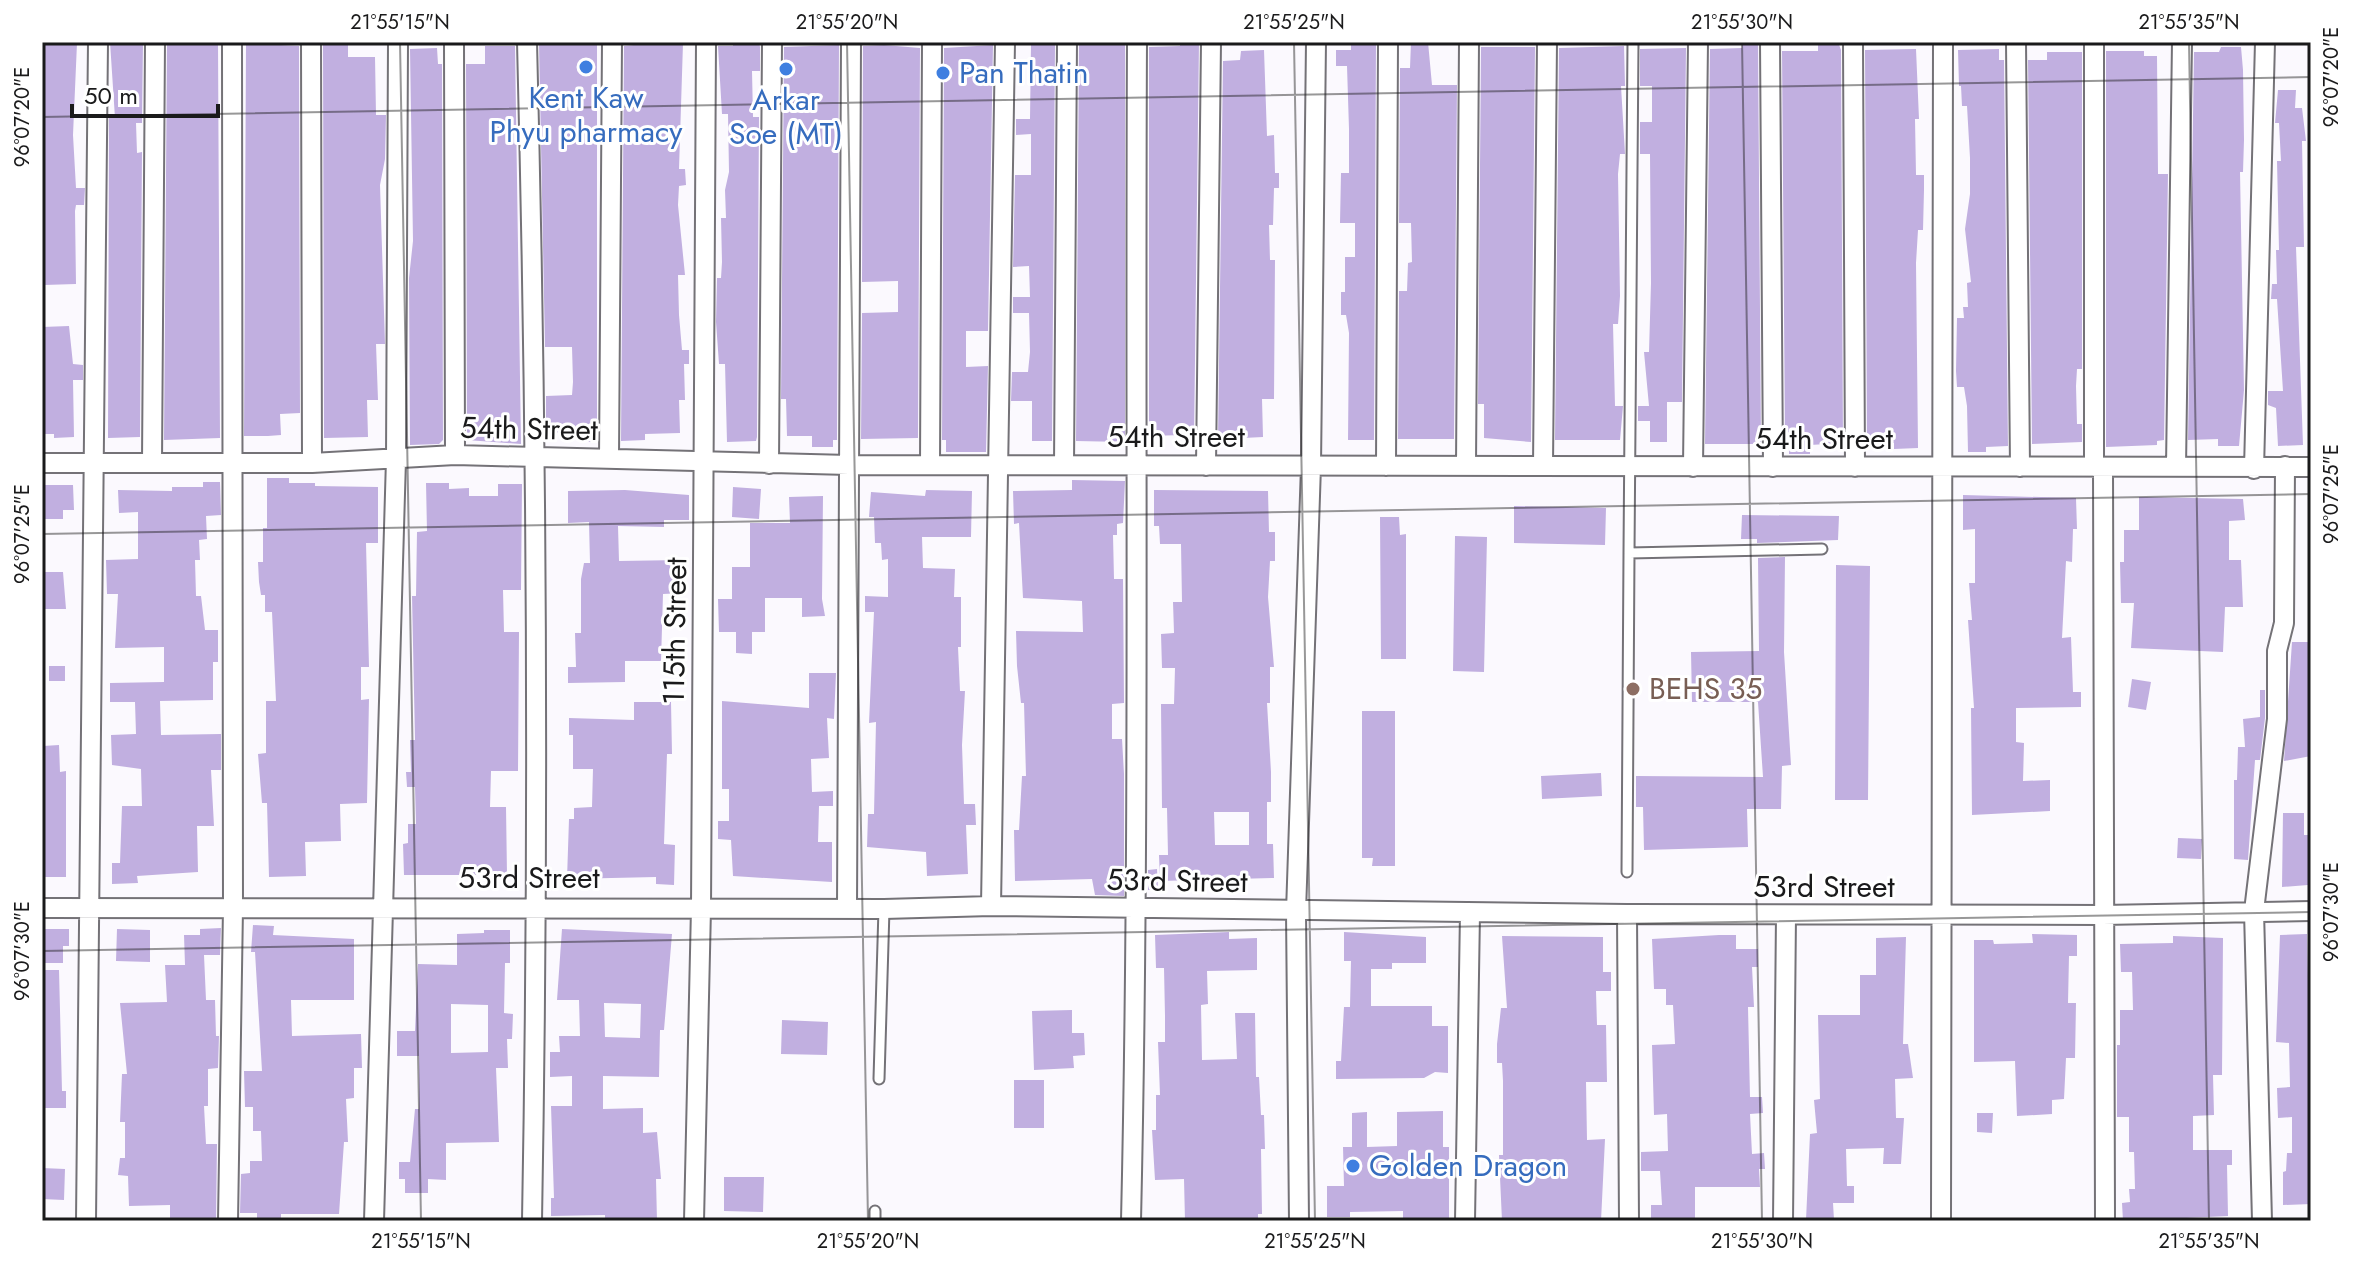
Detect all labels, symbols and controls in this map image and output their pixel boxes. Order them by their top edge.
text: 21°55'15"N [350,8,450,37]
text: 21°55'20"N [796,8,898,37]
text: 21°55'25"N [1243,8,1345,37]
text: 21°55'30"N [1691,8,1793,37]
text: 21°55'35"N [2138,8,2240,37]
text: 96°07'20"E [2317,27,2346,127]
place label: Pan Thatin [959,51,1089,94]
marker: Kent Kaw Phyu pharmacy [577,58,595,76]
marker: Arkar Soe (MT) [777,60,795,78]
marker: Pan Thatin [934,64,952,82]
text: 96°07'20"E [8,67,37,167]
scale bar [72,68,218,118]
place label: Kent Kaw Phyu pharmacy [490,76,683,153]
text: 50 m [84,78,138,113]
place label: Arkar Soe (MT) [729,78,843,155]
street label: 54th Street [460,406,599,451]
street label: 54th Street [1107,415,1246,458]
street label: 54th Street [1755,417,1894,460]
text: 96°07'25"E [2317,444,2346,544]
text: 96°07'25"E [8,484,37,584]
street label: 115th Street [652,556,697,705]
place label: BEHS 35 [1649,667,1762,710]
marker: BEHS 35 [1624,680,1642,698]
street label: 53rd Street [458,856,600,899]
street label: 53rd Street [1106,858,1249,903]
text: 96°07'30"E [2317,862,2346,962]
street label: 53rd Street [1753,865,1895,908]
text: 96°07'30"E [8,901,37,1001]
place label: Golden Dragon [1369,1144,1567,1187]
marker: Golden Dragon [1344,1157,1362,1175]
text: 21°55'15"N [371,1227,471,1256]
text: 21°55'20"N [817,1227,919,1256]
text: 21°55'25"N [1264,1227,1366,1256]
text: 21°55'30"N [1711,1227,1813,1256]
text: 21°55'35"N [2158,1227,2260,1256]

